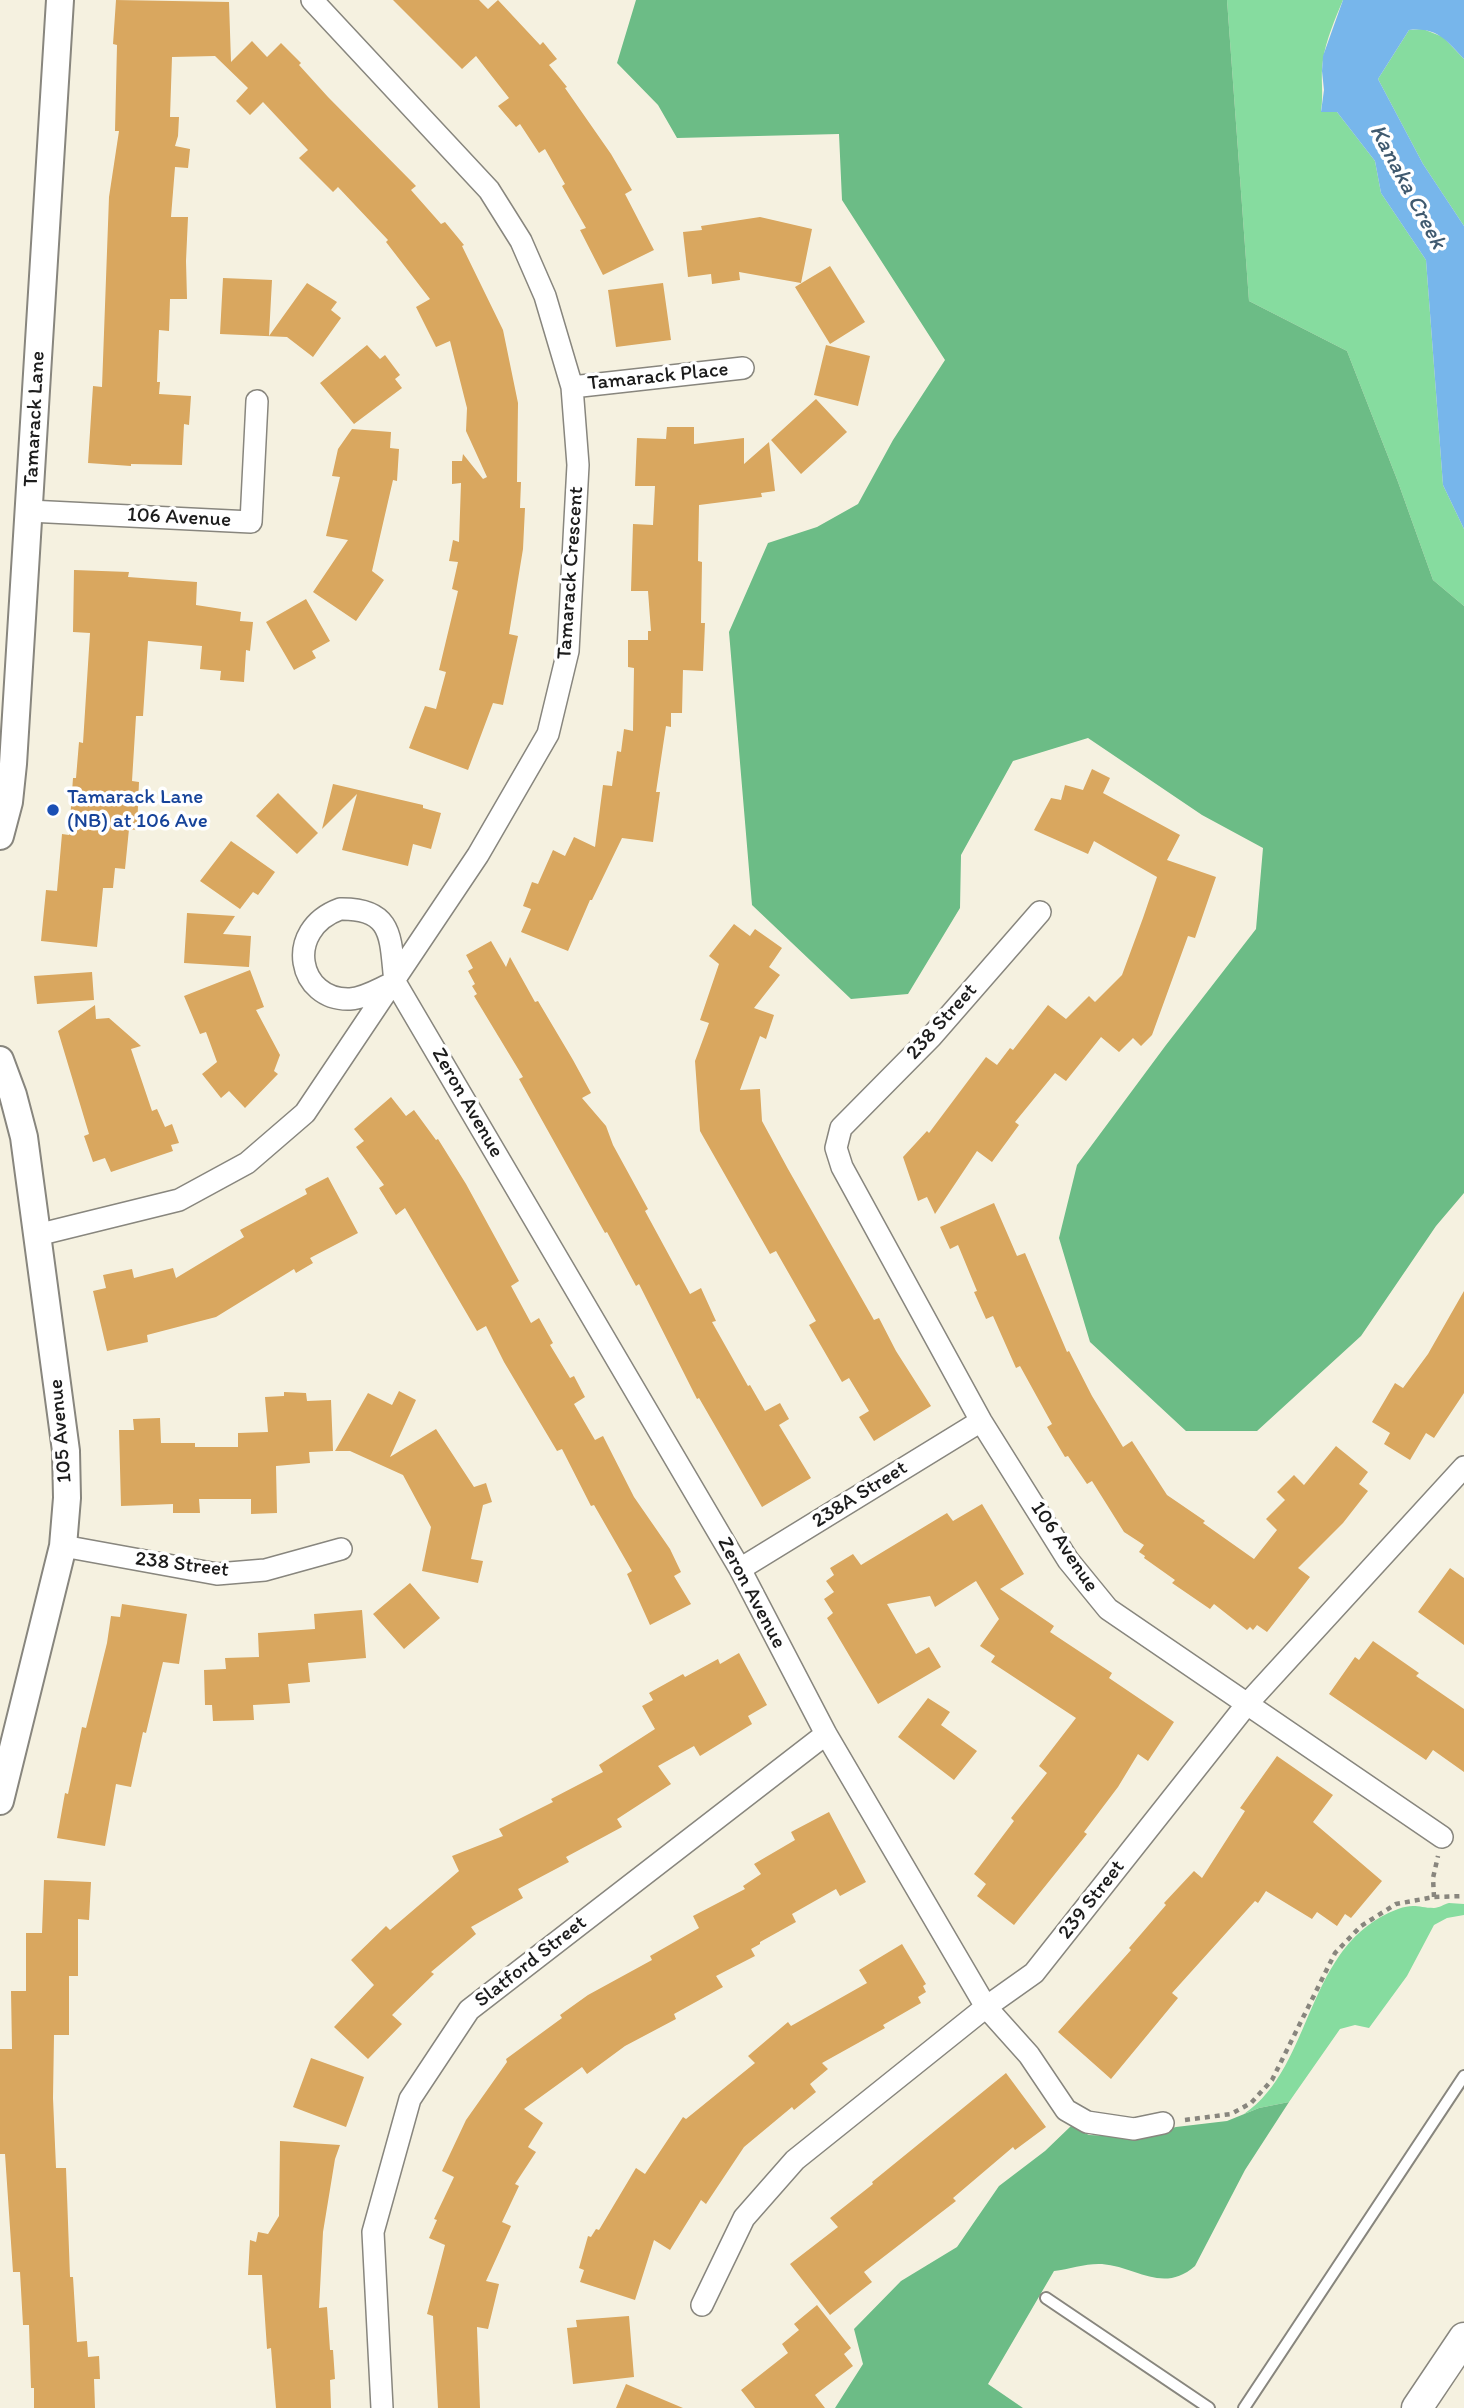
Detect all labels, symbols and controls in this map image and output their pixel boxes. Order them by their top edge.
water label: Kanaka Creek [1363,120,1451,254]
street label: Tamarack Lane [19,350,51,488]
street label: Tamarack Place [586,357,730,397]
street label: Tamarack Crescent [552,486,590,660]
street label: 106 Avenue [126,503,232,533]
place label: Tamarack Lane (NB) at 106 Ave [67,785,208,835]
marker: Tamarack Lane (NB) at 106 Ave [45,802,61,818]
street label: 238 Street [901,979,983,1065]
street label: Zeron Avenue [425,1044,509,1162]
street label: 105 Avenue [44,1378,78,1484]
street label: 238A Street [808,1456,912,1534]
street label: 106 Avenue [1024,1497,1104,1597]
street label: Zeron Avenue [711,1533,791,1653]
street label: 238 Street [134,1547,230,1583]
street label: 239 Street [1053,1855,1131,1945]
street label: Slatford Street [470,1911,592,2013]

